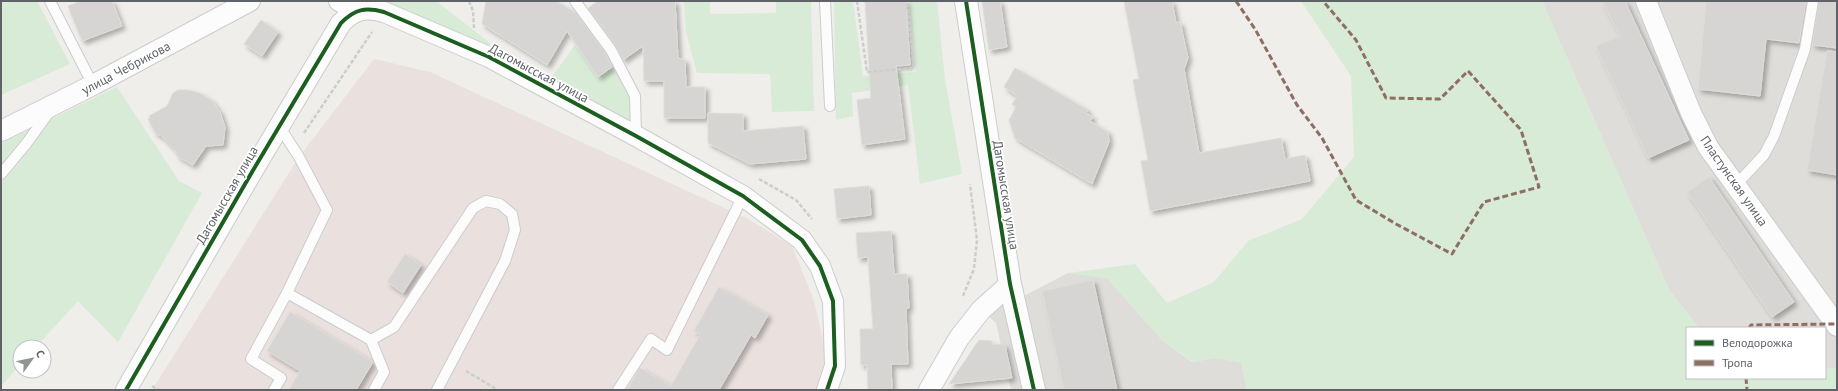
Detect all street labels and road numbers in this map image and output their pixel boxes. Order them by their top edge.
street label: улица Чебрикова [79,37,173,99]
street label: Дагомысская улица [486,40,592,106]
street label: Пластунская улица [1696,132,1772,230]
street label: Дагомысская улица [989,139,1023,251]
street label: Дагомысская улица [192,143,262,247]

